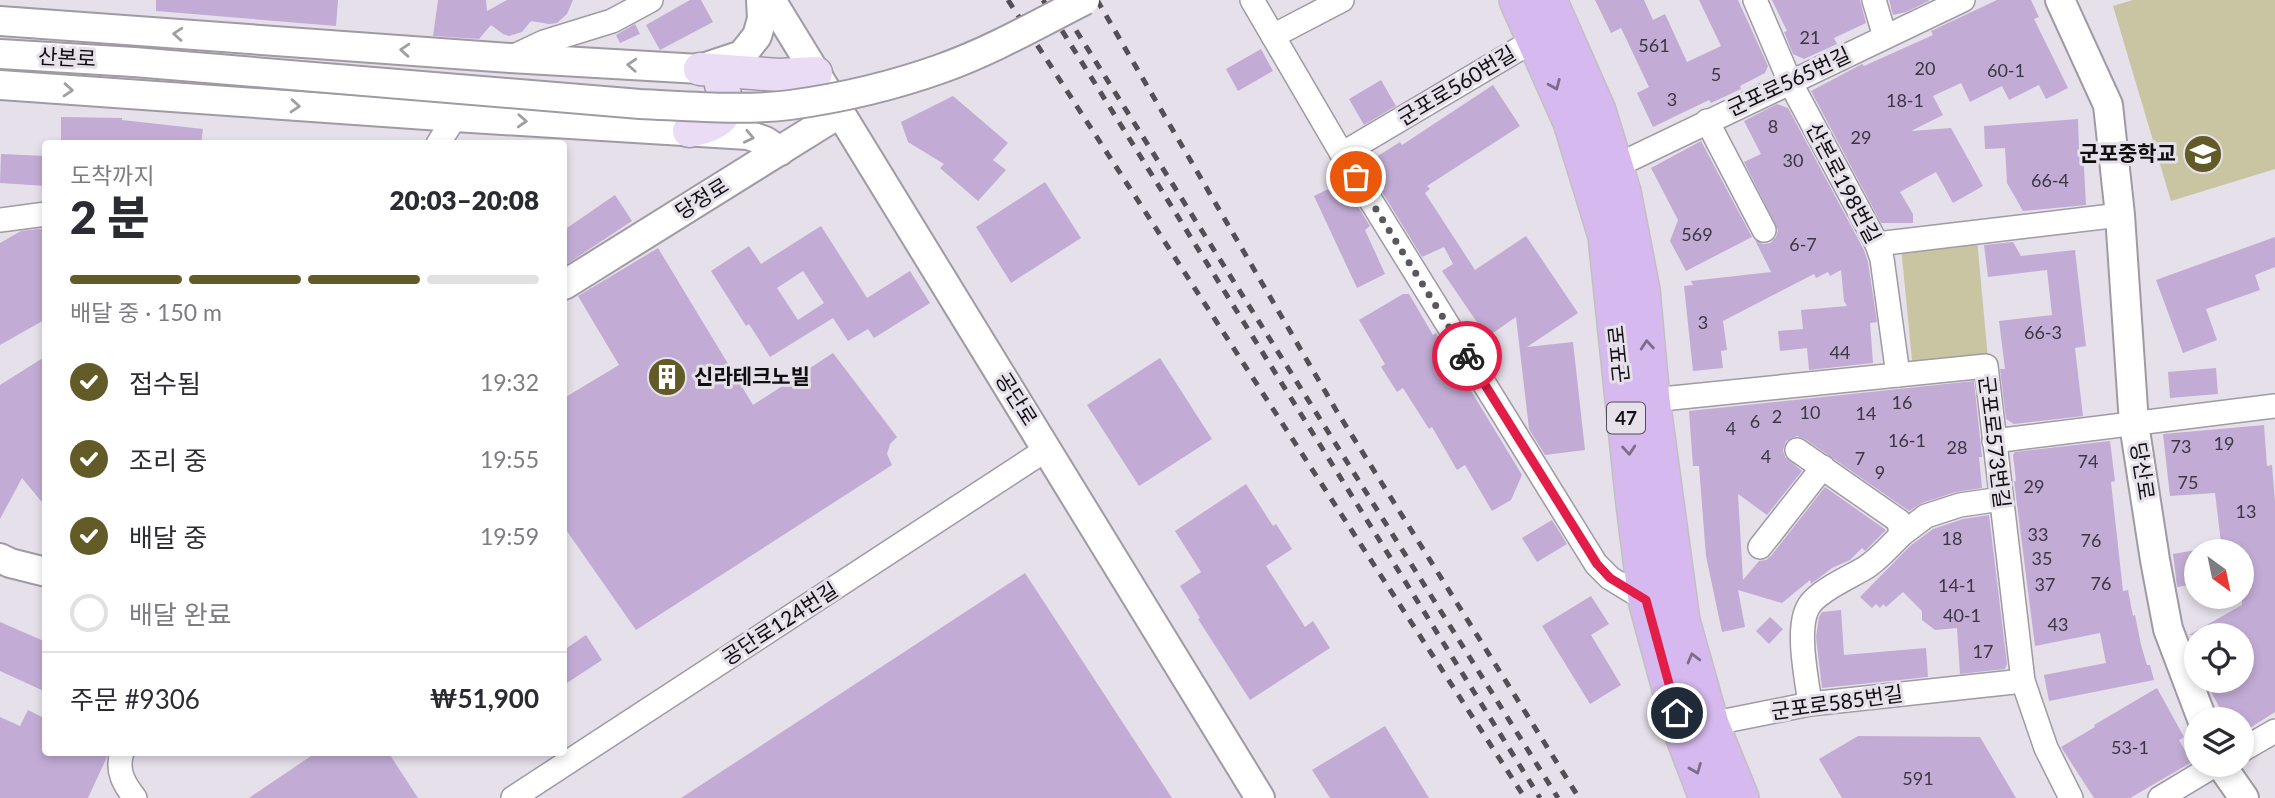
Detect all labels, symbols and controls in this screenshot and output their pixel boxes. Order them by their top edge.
house number: 21 [1800,26,1820,48]
one-way arrow [173,27,184,42]
house number: 561 [1638,34,1670,56]
street label: 군포로560번길 [1393,40,1520,130]
street label: 군포로565번길 [1723,41,1854,120]
street label: 산본로 [37,43,97,71]
one-way arrow [399,43,410,58]
house number: 20 [1915,57,1935,79]
one-way arrow [626,58,637,73]
house number: 60-1 [1987,59,2025,81]
house number: 5 [1711,63,1721,85]
one-way arrow [1547,78,1561,90]
one-way arrow [63,82,74,97]
house number: 3 [1667,88,1677,110]
house number: 18-1 [1886,89,1924,111]
one-way arrow [290,98,301,113]
one-way arrow [517,114,528,129]
house number: 8 [1768,115,1778,137]
street label: 산본로198번길 [1802,118,1887,247]
house number: 29 [1851,126,1871,148]
one-way arrow [743,128,755,143]
school or university icon: 군포중학교 [2182,133,2224,175]
place label: 군포중학교 [2079,140,2176,165]
pin [1326,147,1386,207]
house number: 30 [1783,149,1803,171]
icon: bag [1337,158,1375,196]
text: 도착까지 [70,161,155,189]
house number: 66-4 [2031,169,2069,191]
street label: 당정로 [670,172,732,224]
text: 20:03–20:08 [389,184,539,216]
text: 2 분 [70,189,150,244]
house number: 569 [1681,223,1713,245]
house number: 6-7 [1789,233,1817,255]
text: 배달 중 · 150 m [70,298,222,326]
house number: 3 [1698,311,1708,333]
courier [1432,321,1502,391]
house number: 66-3 [2024,321,2062,343]
street label: 군포로 [1602,324,1633,384]
icon: bike [1448,337,1486,375]
one-way arrow [1640,340,1655,351]
house number: 44 [1830,341,1850,363]
building icon: 신라테크노빌 [646,356,688,398]
icon: check [70,363,108,401]
place label: 신라테크노빌 [694,363,810,388]
text: 접수됨 [129,367,201,399]
street label: 공단로 [991,367,1043,429]
text: 19:32 [480,368,539,396]
street label: 군포로573번길 [1975,374,2016,509]
house number: 16 [1892,391,1912,413]
house number: 10 [1800,401,1820,423]
road number: 47 [1607,402,1645,434]
house number: 14 [1856,402,1876,424]
house number: 2 [1772,405,1782,427]
house number: 6 [1750,410,1760,432]
house number: 4 [1726,417,1736,439]
house number: 16-1 [1888,429,1926,451]
house number: 19 [2214,432,2234,454]
house number: 73 [2171,435,2191,457]
house number: 28 [1947,436,1967,458]
icon: check [70,440,108,478]
street label: 당산로 [2127,440,2160,501]
text: 조리 중 [129,444,207,476]
one-way arrow [1621,444,1636,456]
text: 19:55 [480,445,539,473]
house number: 4 [1761,445,1771,467]
house number: 7 [1855,447,1865,469]
house number: 74 [2078,450,2098,472]
house number: 9 [1875,461,1885,483]
house number: 75 [2178,471,2198,493]
house number: 29 [2024,475,2044,497]
house number: 13 [2236,500,2256,522]
icon: check [70,517,108,555]
text: 배달 중 [129,521,207,553]
text: 19:59 [480,522,539,550]
house number: 33 [2028,523,2048,545]
house number: 18 [1942,527,1962,549]
house number: 76 [2081,529,2101,551]
north arrow [2184,539,2254,609]
map controls [2184,539,2254,777]
house number: 35 [2032,547,2052,569]
house number: 76 [2091,572,2111,594]
house number: 37 [2035,573,2055,595]
house number: 14-1 [1938,574,1976,596]
street label: 공단로124번길 [717,576,842,669]
text: 배달 완료 [129,598,231,630]
house number: 40-1 [1943,604,1981,626]
house number: 43 [2048,613,2068,635]
button: locate [2184,623,2254,693]
house number: 17 [1973,640,1993,662]
one-way arrow [1686,652,1701,664]
street label: 군포로585번길 [1769,680,1904,723]
text: ₩51,900 [429,682,539,714]
text: 주문 #9306 [70,683,200,715]
pin [1647,683,1707,743]
icon: home [1658,694,1696,732]
button: layers [2184,707,2254,777]
house number: 53-1 [2111,736,2149,758]
one-way arrow [1687,763,1701,775]
house number: 591 [1902,767,1934,789]

